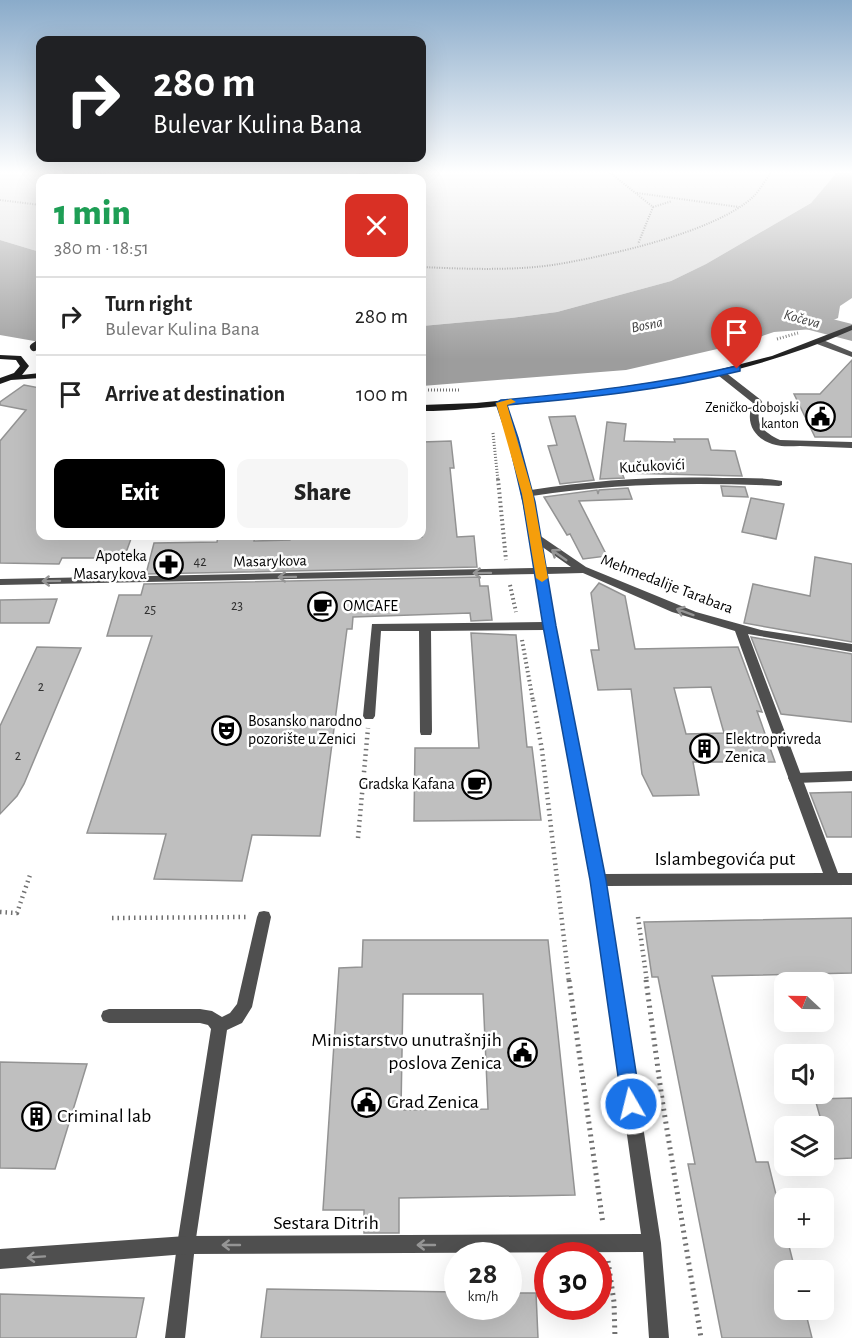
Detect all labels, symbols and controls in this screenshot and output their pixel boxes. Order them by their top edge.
icon: right [54,60,132,138]
text: 280 m [153,62,256,104]
text: Bulevar Kulina Bana [153,111,362,138]
button: close [345,194,408,257]
text: 1 min [54,195,131,231]
text: 380 m · 18:51 [54,238,149,258]
text: Turn right [105,293,192,315]
icon: right [54,300,87,333]
text: 280 m [355,305,408,327]
pin [711,307,762,369]
water label: Kočeva [782,307,822,331]
water label: Bosna [630,315,664,335]
icon: arrive [720,316,753,349]
text: Bulevar Kulina Bana [105,319,260,339]
icon: arrive [54,378,87,411]
text: Arrive at destination [105,383,285,405]
text: 100 m [356,383,408,405]
public building icon: Zeničko-dobojski kanton [804,400,836,432]
place label: Zeničko-dobojski kanton [705,401,799,431]
street label: Kučukovići [618,456,686,476]
button: Exit [54,459,225,528]
button: Share [237,459,408,528]
place label: Apoteka Masarykova [73,548,147,583]
one-way arrow [551,548,568,560]
pharmacy icon: Apoteka Masarykova [152,549,184,581]
street label: Mehmedalije Tarabara [598,551,735,617]
street label: Masarykova [233,552,307,571]
house number: 42 [193,555,207,569]
one-way arrow [473,567,493,579]
one-way arrow [278,571,298,583]
one-way arrow [41,576,61,587]
cafe icon: OMCAFE [306,590,338,622]
place label: OMCAFE [343,598,398,614]
house number: 23 [231,599,243,613]
house number: 25 [144,603,156,617]
one-way arrow [676,605,694,616]
house number: 2 [38,680,44,694]
place label: Bosansko narodno pozorište u Zenici [248,713,362,747]
theatre icon: Bosansko narodno pozorište u Zenici [211,714,243,746]
place label: Elektroprivreda Zenica [725,731,821,765]
building icon: Elektroprivreda Zenica [688,732,720,764]
house number: 2 [15,749,21,763]
cafe icon: Gradska Kafana [460,768,492,800]
place label: Gradska Kafana [359,776,455,792]
street label: Islambegovića put [654,849,796,869]
north arrow [774,972,834,1032]
map controls [774,972,834,1320]
place label: Ministarstvo unutrašnjih poslova Zenica [311,1030,502,1073]
public building icon: Ministarstvo unutrašnjih poslova Zenica [507,1036,539,1068]
button: sound [774,1044,834,1104]
position arrow [599,1072,663,1136]
public building icon: Grad Zenica [350,1086,382,1118]
place label: Grad Zenica [387,1092,479,1112]
building icon: Criminal lab [20,1100,52,1132]
place label: Criminal lab [57,1106,151,1126]
button: layers [774,1116,834,1176]
button: + [774,1188,834,1248]
street label: Sestara Ditrih [273,1213,379,1233]
one-way arrow [221,1239,241,1251]
one-way arrow [416,1239,436,1251]
speed limit sign: 30 [534,1242,612,1320]
one-way arrow [27,1252,47,1263]
text: 28 [469,1259,497,1289]
button: − [774,1260,834,1320]
text: km/h [468,1289,498,1304]

